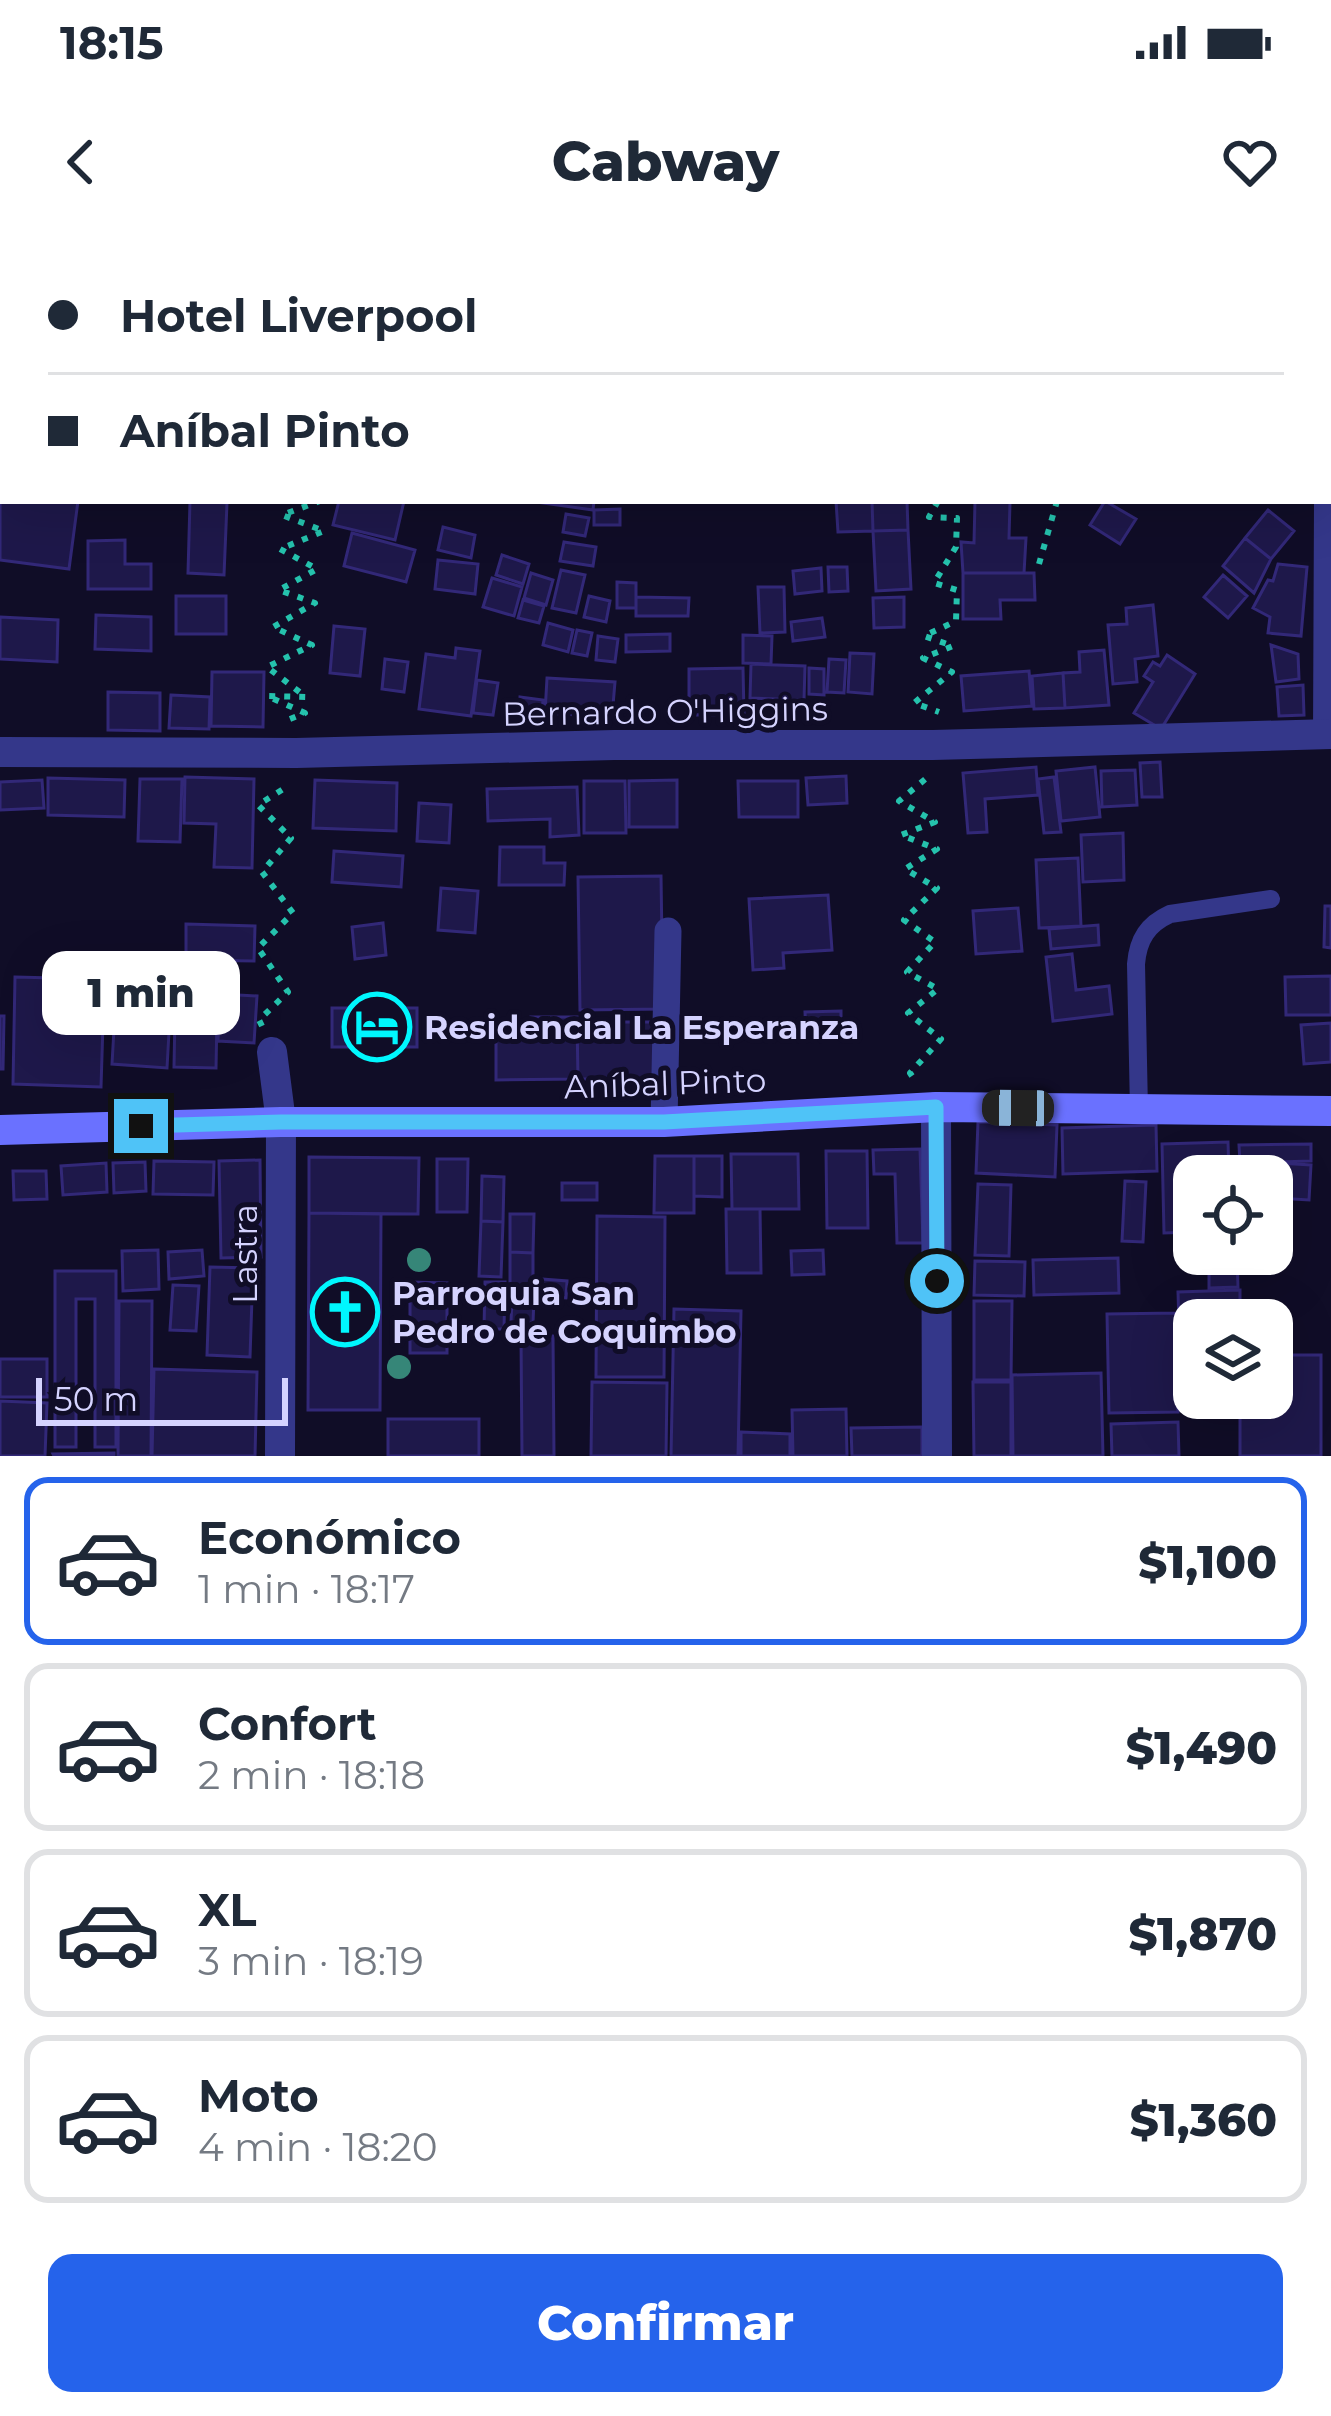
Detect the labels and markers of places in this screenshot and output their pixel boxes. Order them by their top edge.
hotel icon: Residencial La Esperanza [342,992,412,1062]
place label: Residencial La Esperanza [424,1007,859,1047]
place label: Parroquia San Pedro de Coquimbo [392,1273,737,1351]
church icon: Parroquia San Pedro de Coquimbo [310,1277,380,1347]

